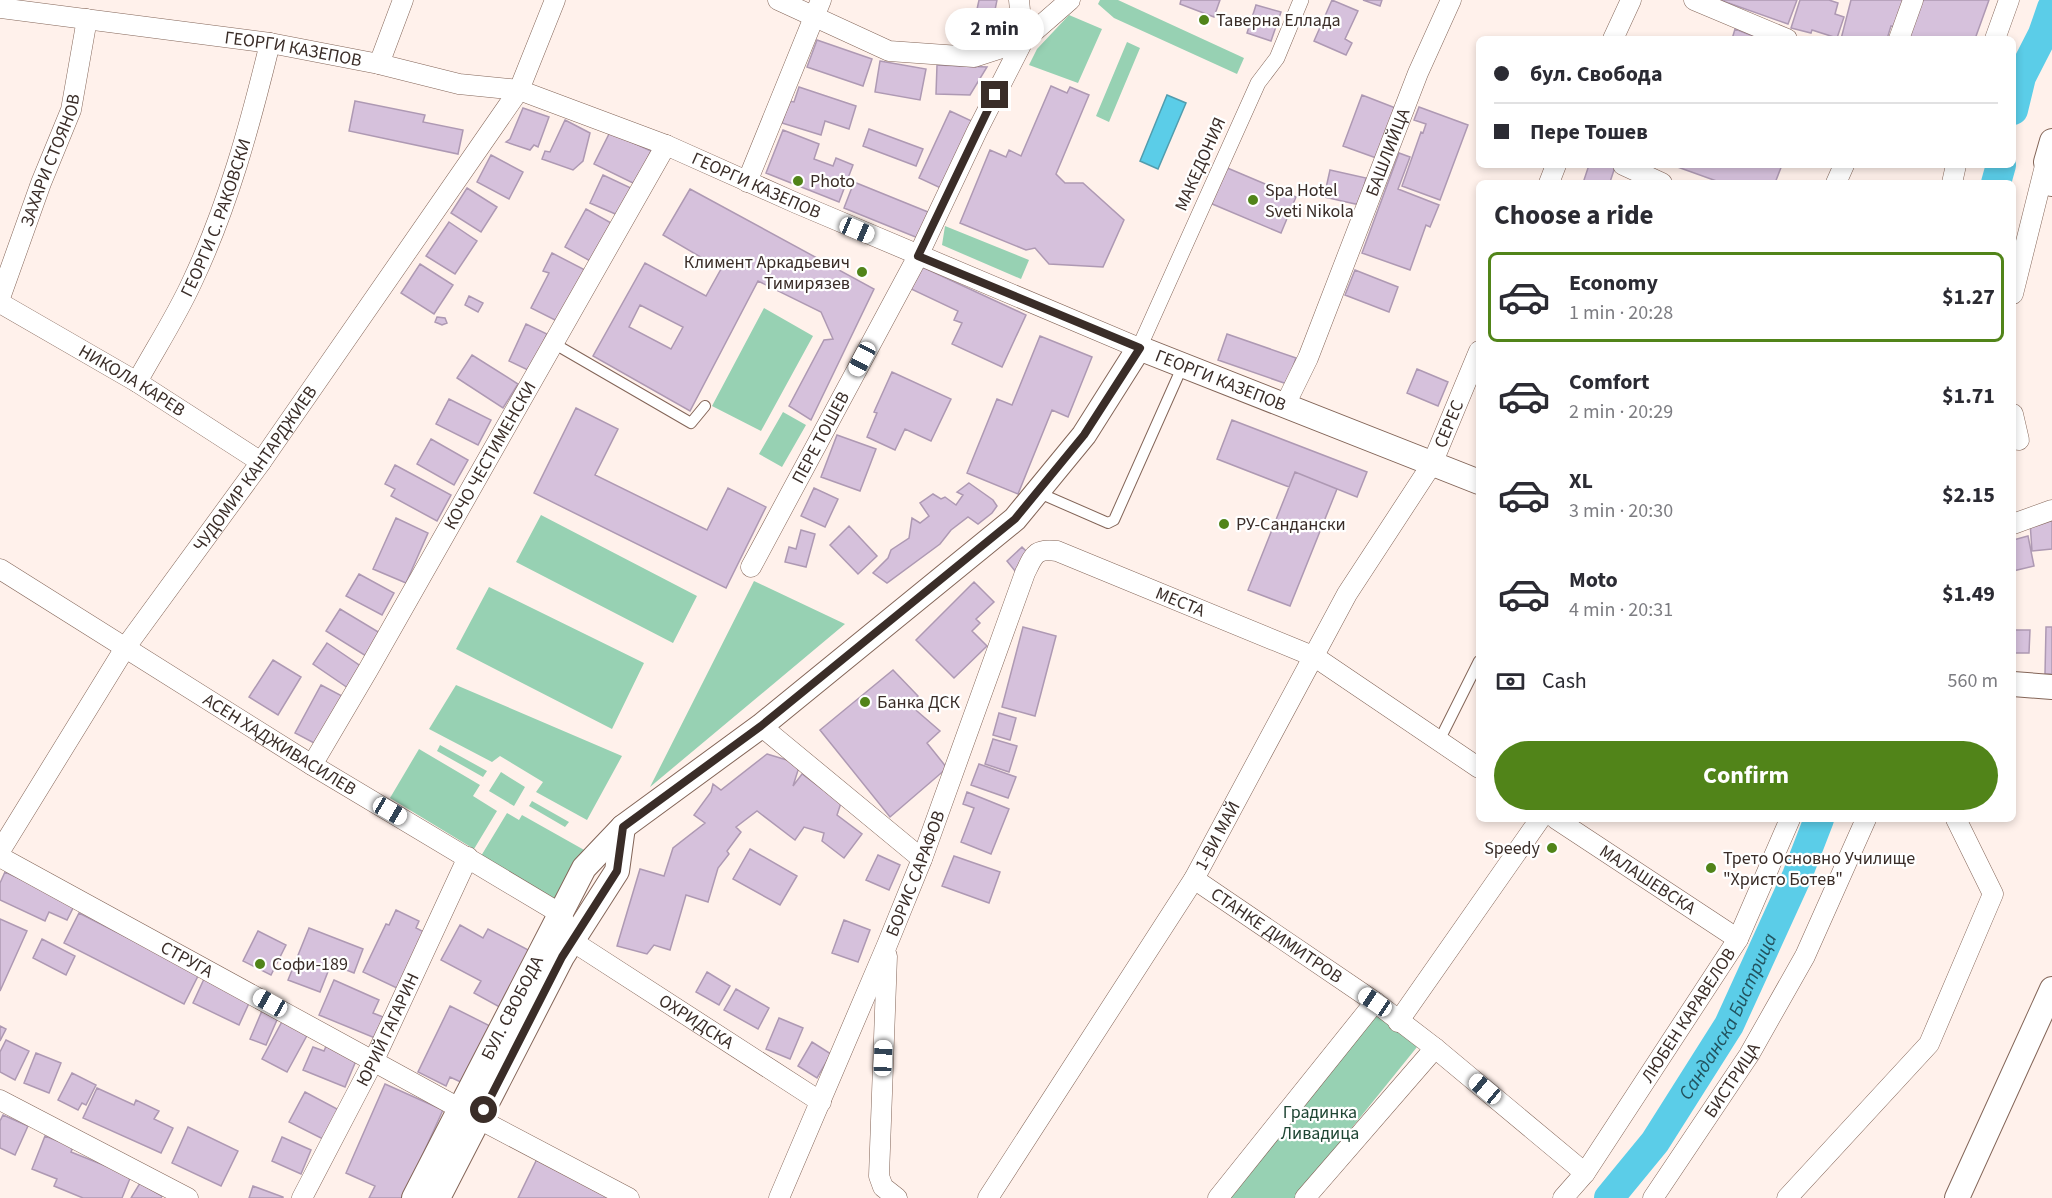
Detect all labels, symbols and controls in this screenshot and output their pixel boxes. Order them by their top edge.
callout: 2 min [946,8,1044,50]
place label: Таверна Еллада [1216,8,1341,33]
marker: Таверна Еллада [1197,13,1211,27]
text: 2 min [970,15,1019,43]
street label: ГЕОРГИ КАЗЕПОВ [223,25,364,73]
text: бул. Свобода [1530,58,1663,90]
route end [981,81,1008,108]
street label: ЗАХАРИ СТОЯНОВ [14,92,87,230]
street label: БАШЛИЙЦА [1360,105,1416,200]
street label: МАКЕДОНИЯ [1169,113,1232,215]
text: Пере Тошев [1530,116,1648,148]
street label: ГЕОРГИ С. РАКОВСКИ [175,135,257,301]
street label: ГЕОРГИ КАЗЕПОВ [688,146,825,225]
place label: Photo [810,169,855,194]
marker: Photo [791,174,805,188]
place label: Spa Hotel Sveti Nikola [1265,178,1354,224]
marker: Spa Hotel Sveti Nikola [1246,193,1260,207]
text: Choose a ride [1494,196,1654,235]
car [837,215,877,245]
place label: Климент Аркадьевич Тимирязев [684,250,850,296]
marker: Климент Аркадьевич Тимирязев [855,265,869,279]
text: Economy [1569,267,1658,299]
icon: car [1497,270,1551,324]
text: $1.27 [1942,281,1995,313]
text: 1 min · 20:28 [1569,299,1673,327]
street label: НИКОЛА КАРЕВ [74,339,190,423]
car [846,339,878,379]
street label: ГЕОРГИ КАЗЕПОВ [1151,344,1290,418]
text: Comfort [1569,366,1650,398]
icon: car [1497,369,1551,423]
street label: КОЧО ЧЕСТИМЕНСКИ [438,377,542,535]
text: $1.71 [1942,380,1995,412]
street label: ЧУДОМИР КАНТАРДЖИЕВ [187,381,323,557]
street label: ПЕРЕ ТОШЕВ [786,387,856,488]
street label: СЕРЕС [1428,396,1470,452]
text: 2 min · 20:29 [1569,398,1673,426]
text: XL [1569,465,1593,497]
icon: car [1497,468,1551,522]
text: $2.15 [1942,479,1995,511]
text: 3 min · 20:30 [1569,497,1673,525]
place label: РУ-Сандански [1236,512,1346,537]
marker: РУ-Сандански [1217,517,1231,531]
text: Moto [1569,564,1618,596]
icon: car [1497,567,1551,621]
text: $1.49 [1942,578,1995,610]
street label: МЕСТА [1152,581,1209,624]
text: 4 min · 20:31 [1569,596,1673,624]
icon: cash [1494,665,1527,698]
text: Cash [1542,665,1587,697]
text: 560 m [1948,667,1998,695]
street label: АСЕН ХАДЖИВАСИЛЕВ [198,688,361,802]
place label: Банка ДСК [877,690,961,715]
marker: Банка ДСК [858,695,872,709]
button: Confirm [1494,741,1998,810]
car [370,794,410,828]
street label: 1-ВИ МАЙ [1189,797,1247,875]
street label: БОРИС САРАФОВ [880,807,951,940]
place label: Speedy [1484,836,1541,861]
street label: МАЛАШЕВСКА [1595,839,1701,921]
marker: Speedy [1545,841,1559,855]
place label: Трето Основно Училище "Христо Ботев" [1723,846,1915,892]
marker: Трето Основно Училище "Христо Ботев" [1704,861,1718,875]
street label: СТАНКЕ ДИМИТРОВ [1205,882,1347,989]
water label: Санданска Бистрица [1672,928,1784,1106]
street label: СТРУГА [156,935,218,984]
street label: ЛЮБЕН КАРАВЕЛОВ [1635,943,1742,1088]
street label: БУЛ. СВОБОДА [475,951,550,1064]
place label: Софи-189 [272,952,348,977]
marker: Софи-189 [253,957,267,971]
street label: ЮРИЙ ГАГАРИН [350,969,426,1091]
car [1355,984,1395,1020]
car [250,986,290,1020]
street label: ОХРИДСКА [654,988,739,1056]
street label: БИСТРИЦА [1698,1038,1767,1123]
car [873,1040,893,1076]
car [1465,1071,1505,1107]
route start [470,1096,497,1123]
park label: Градинка Ливадица [1281,1100,1359,1146]

